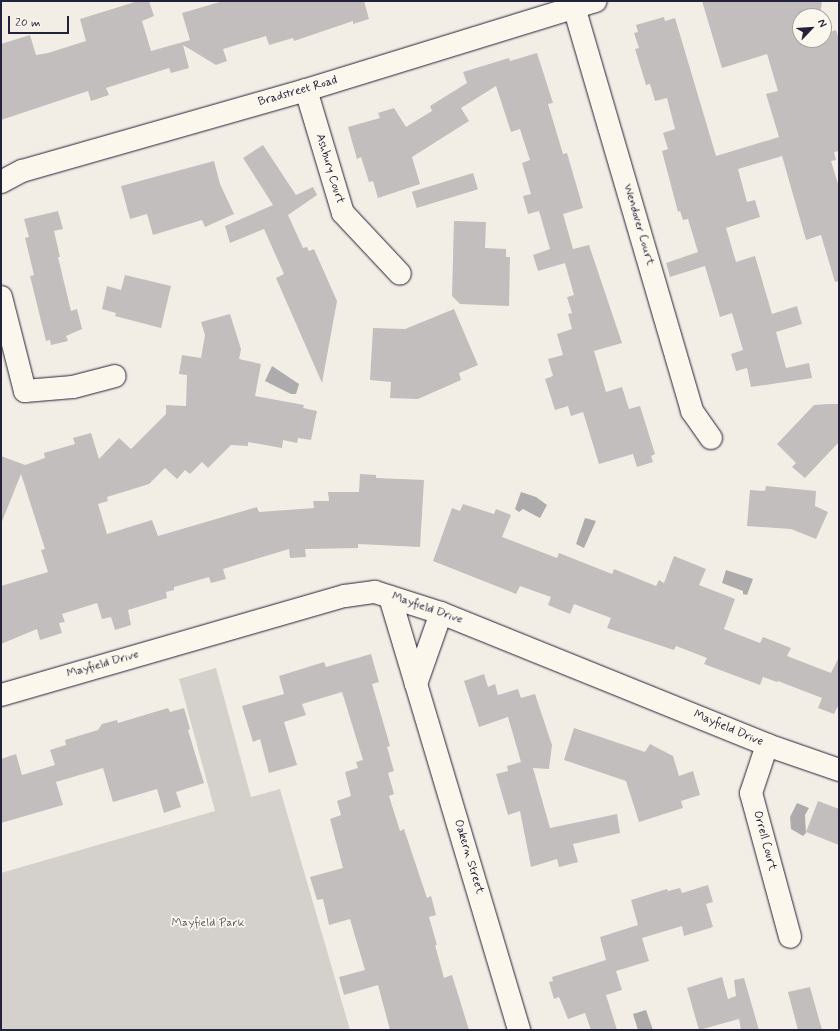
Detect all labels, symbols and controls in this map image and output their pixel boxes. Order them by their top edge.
scale bar [10,8,71,34]
north arrow [792,8,832,48]
text: 20 m [15,15,41,31]
text: N [814,17,830,30]
street label: Bradstreet Road [257,74,339,110]
street label: Ashbury Court [312,132,346,206]
street label: Wendover Court [620,184,656,266]
street label: Mayfield Drive [390,590,464,628]
street label: Mayfield Drive [66,648,140,682]
street label: Mayfield Drive [691,708,765,750]
street label: Orrell Court [749,810,779,872]
street label: Oakern Street [450,818,486,896]
park label: Mayfield Park [173,917,243,931]

